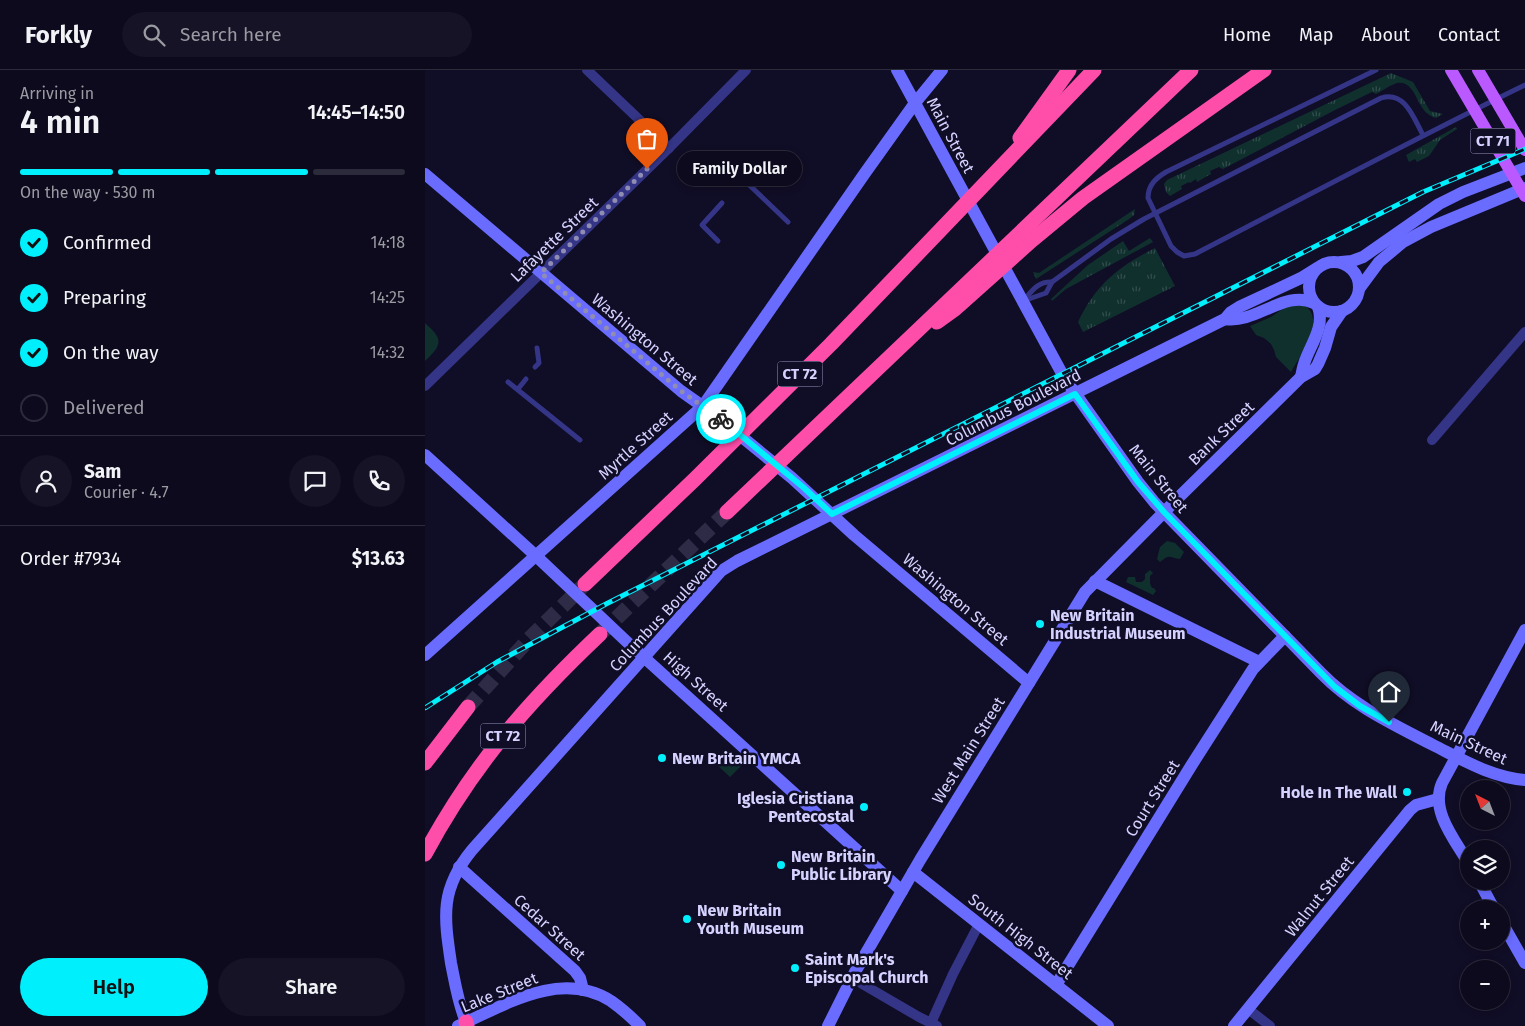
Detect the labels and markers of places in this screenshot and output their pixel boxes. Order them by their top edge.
pin [626,118,668,169]
callout: Family Dollar [677,152,802,186]
place label: New Britain Industrial Museum [1050,606,1186,643]
marker: New Britain Industrial Museum [1034,618,1046,630]
pin [1368,671,1410,722]
place label: New Britain YMCA [672,749,801,768]
marker: New Britain YMCA [656,752,668,764]
place label: Hole In The Wall [1280,783,1397,802]
marker: Hole In The Wall [1401,786,1413,798]
place label: Iglesia Cristiana Pentecostal [737,789,854,826]
marker: Iglesia Cristiana Pentecostal [858,801,870,813]
place label: New Britain Public Library [791,847,892,884]
marker: New Britain Public Library [775,859,787,871]
place label: New Britain Youth Museum [696,901,804,938]
marker: New Britain Youth Museum [681,913,693,925]
place label: Saint Mark's Episcopal Church [805,950,929,987]
marker: Saint Mark's Episcopal Church [789,962,801,974]

